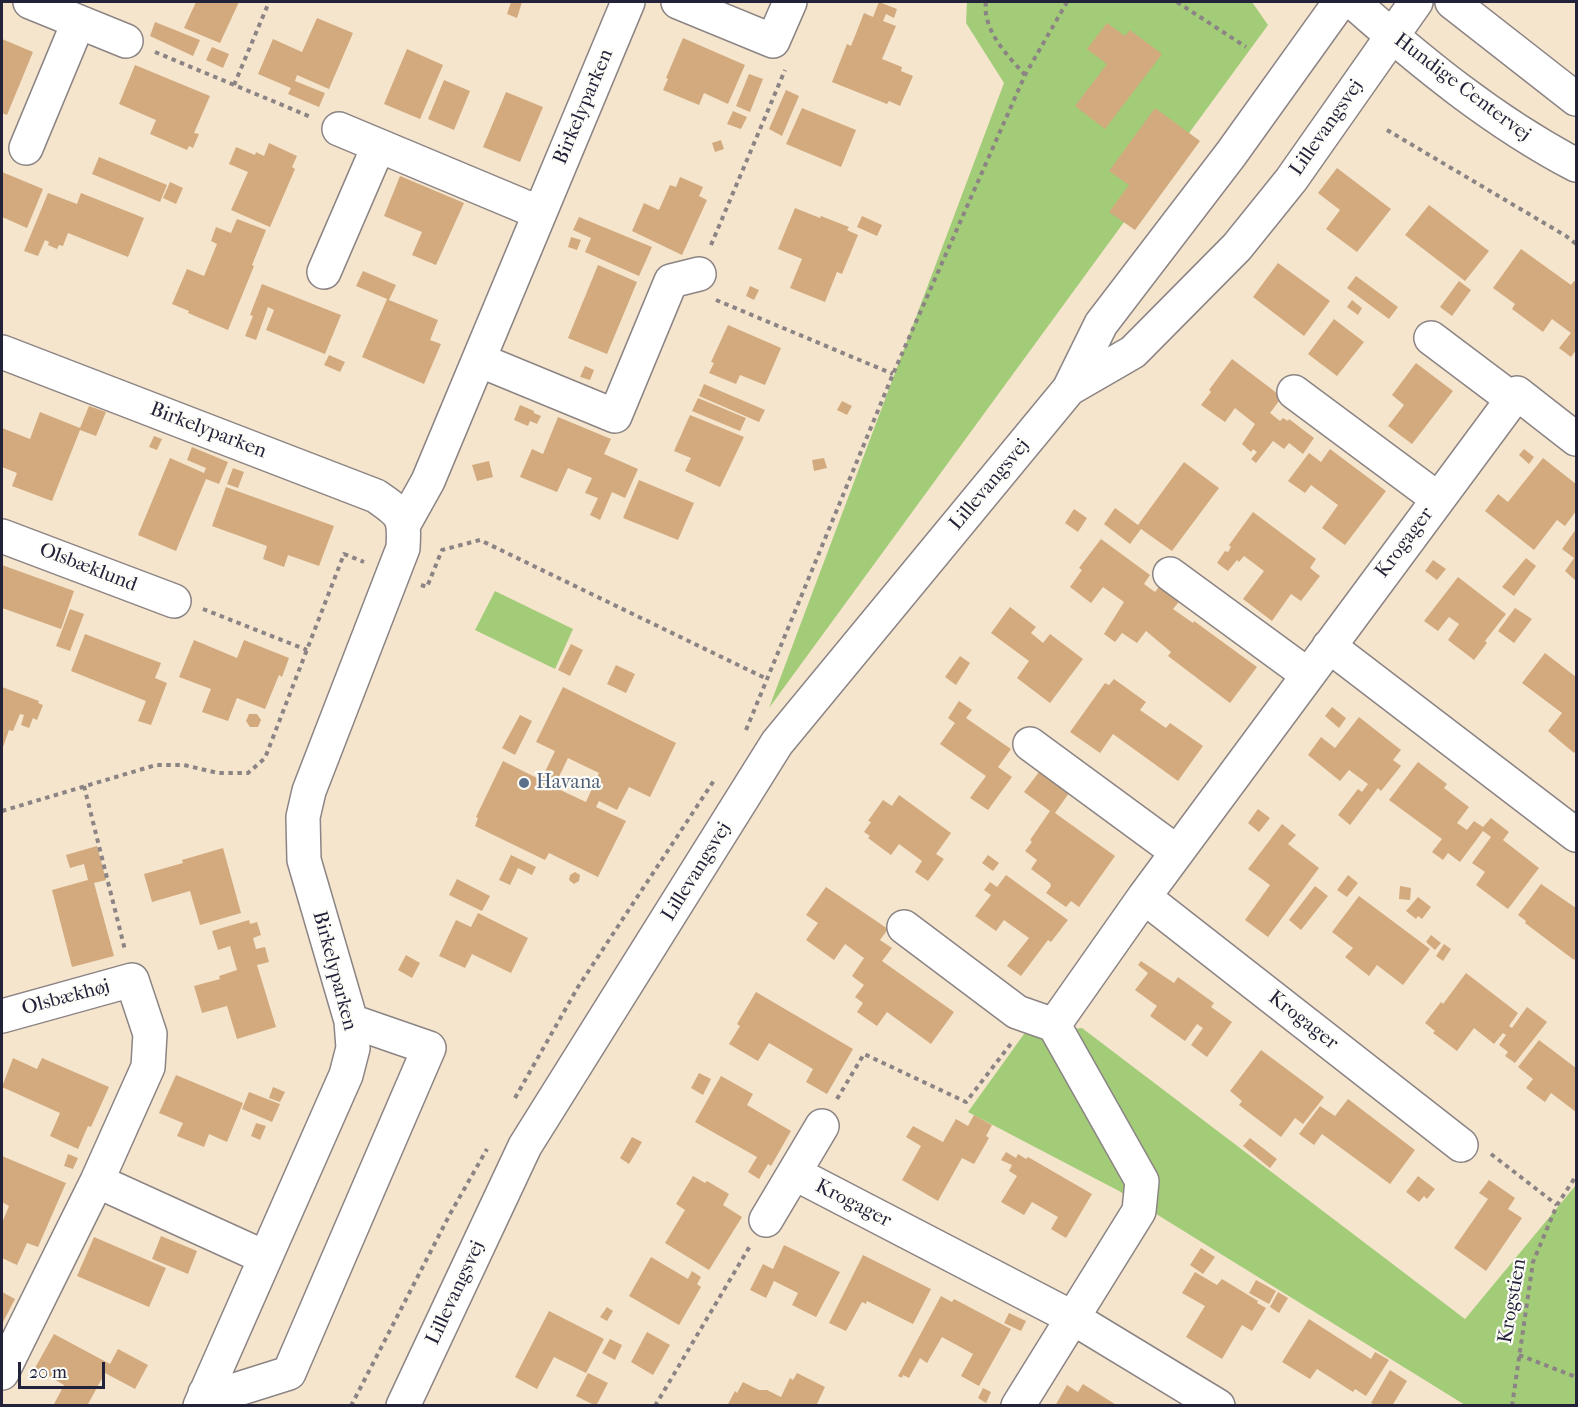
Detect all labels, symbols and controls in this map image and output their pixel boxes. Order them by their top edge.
street label: Hundige Centervej [1389,29,1535,147]
street label: Birkelyparken [549,46,619,168]
street label: Lillevangsvej [1285,75,1369,181]
street label: Birkelyparken [146,398,270,464]
street label: Lillevangsvej [945,434,1035,536]
street label: Krogager [1371,503,1439,583]
street label: Olsbæklund [36,538,140,598]
place label: Havana [536,771,601,795]
marker: Havana [517,776,531,790]
street label: Lillevangsvej [657,818,737,926]
street label: Birkelyparken [307,909,361,1033]
street label: Olsbækhøj [19,975,113,1021]
street label: Krogager [1263,986,1343,1056]
street label: Krogager [811,1175,895,1233]
street label: Lillevangsvej [421,1237,491,1349]
street label: Krogstien [1494,1257,1532,1345]
scale bar [21,1350,108,1388]
text: 20 m [29,1362,67,1383]

